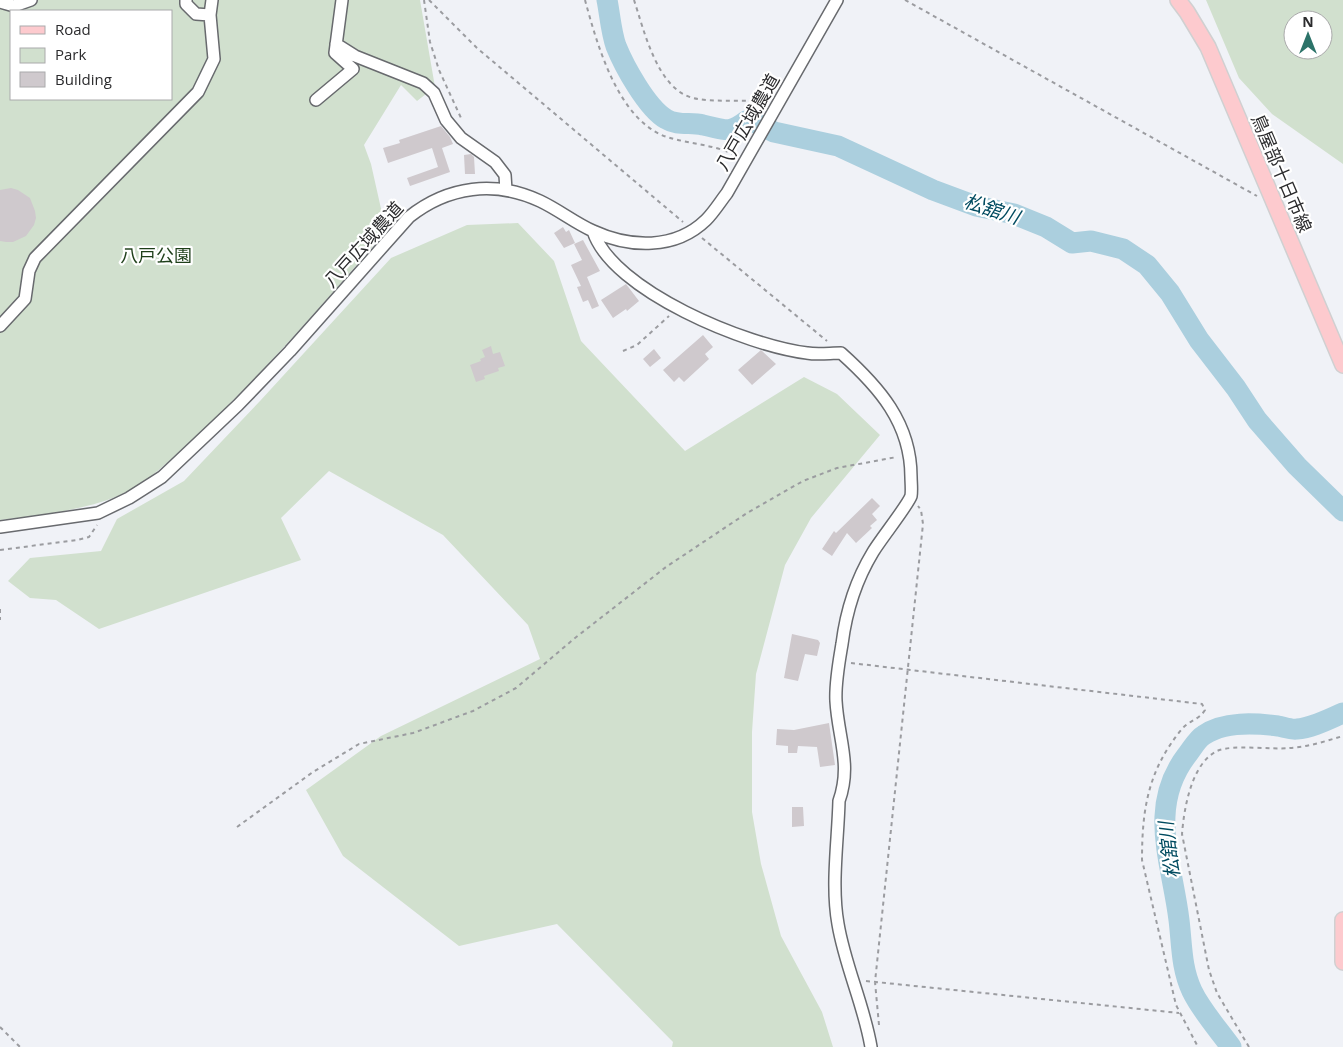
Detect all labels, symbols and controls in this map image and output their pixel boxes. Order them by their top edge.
legend [10,10,172,100]
north arrow [1283,10,1333,60]
text: N [1302,12,1314,31]
text: Road [55,19,91,39]
text: Park [55,44,86,64]
text: Building [55,69,112,89]
street label: 八戸広域農道 [710,69,784,175]
street label: 鳥屋部十日市線 [1246,110,1318,236]
water label: 松舘川 [961,188,1025,231]
street label: 八戸広域農道 [318,196,408,292]
park label: 八戸公園 [120,243,192,267]
water label: 松舘川 [1152,818,1185,880]

